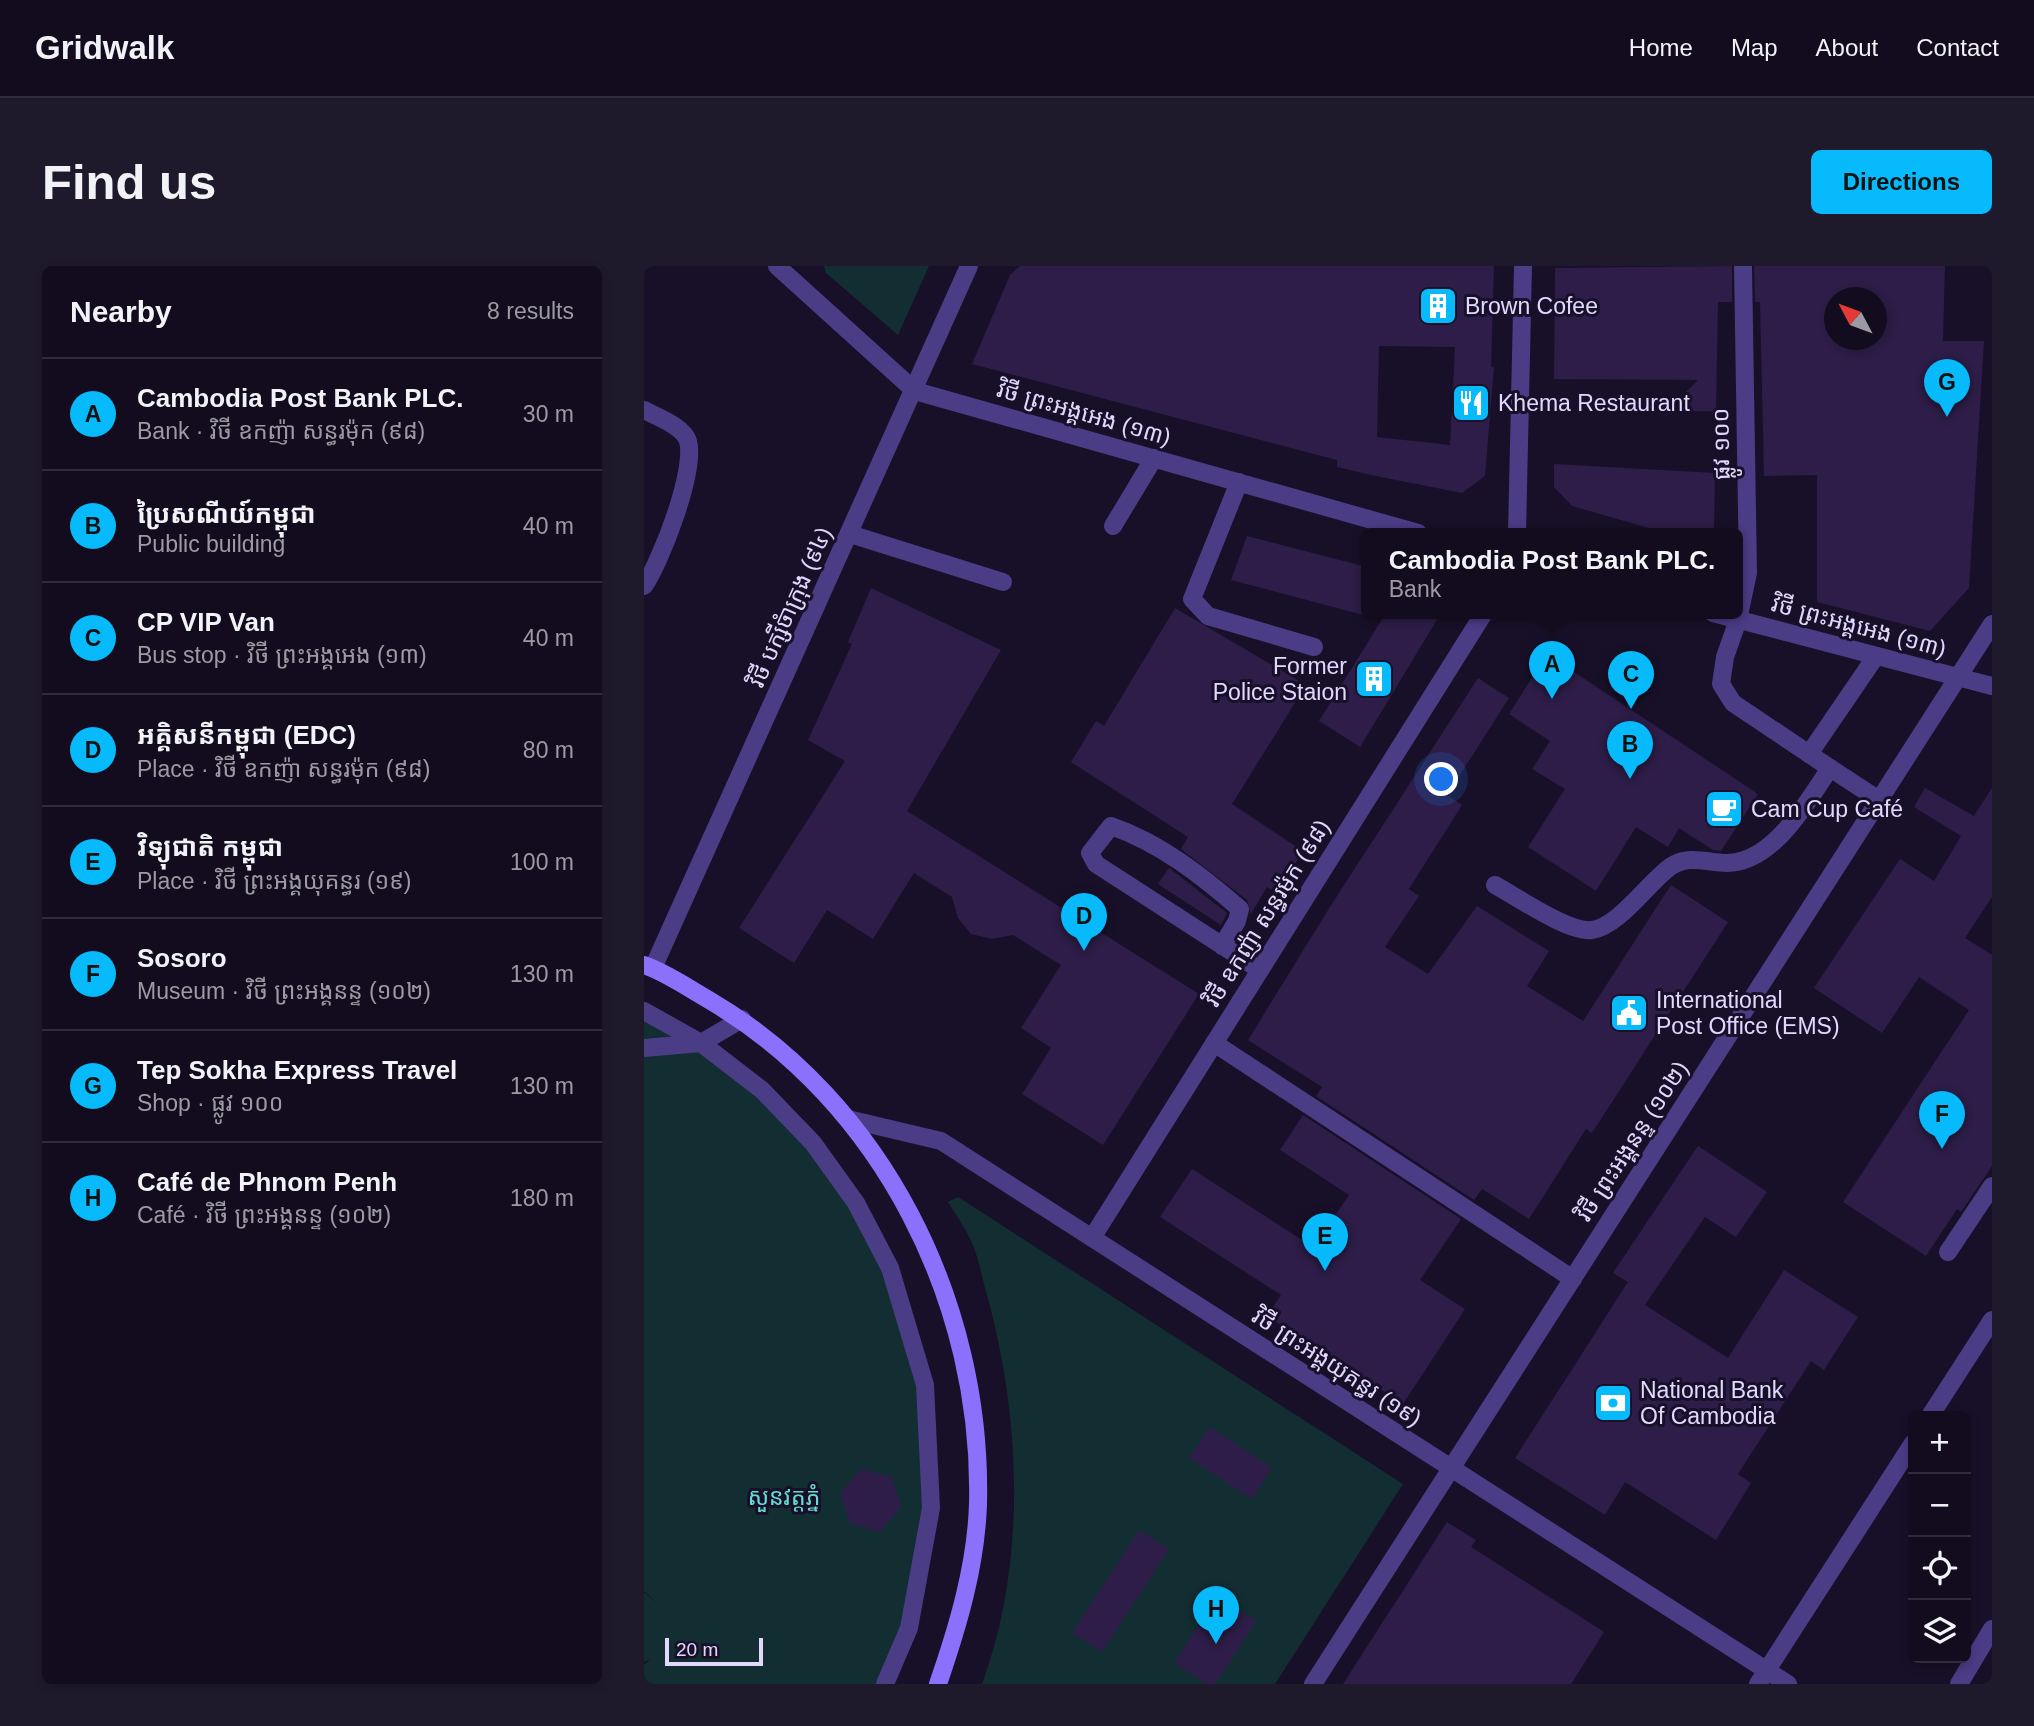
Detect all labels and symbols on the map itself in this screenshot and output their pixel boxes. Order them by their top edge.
building icon: Brown Cofee [1417,285,1459,327]
north arrow [1824,287,1887,350]
place label: Brown Cofee [1465,293,1598,319]
pin: G [1924,359,1970,417]
street label: វិថី ព្រះអង្គអេង (១៣) [994,374,1174,452]
restaurant icon: Khema Restaurant [1450,382,1492,424]
place label: Khema Restaurant [1498,390,1690,416]
street label: ផ្លូវ ១០០ [1707,407,1743,480]
street label: វិថី បក្សីចំាក្រុង (៩៤) [741,522,838,692]
street label: វិថី ព្រះអង្គអេង (១៣) [1768,589,1950,663]
pin: A [1529,641,1575,699]
pin: C [1608,651,1654,709]
place label: Former Police Staion [1213,653,1347,705]
building icon: Former Police Staion [1353,658,1395,700]
pin: B [1607,721,1653,779]
your location [1424,762,1458,796]
cafe icon: Cam Cup Café [1703,788,1745,830]
place label: Cam Cup Café [1751,796,1903,822]
street label: វិថី ឧកញ៉ា សន្ធរម៉ុក (៩៨) [1197,814,1336,1012]
pin: D [1061,893,1107,951]
place label: International Post Office (EMS) [1656,987,1840,1039]
public building icon: International Post Office (EMS) [1608,992,1650,1034]
street label: វិថី ព្រះអង្គនន្ទ (១០២) [1569,1055,1695,1227]
pin: F [1919,1091,1965,1149]
pin: E [1302,1213,1348,1271]
street label: វិថី ព្រះអង្គយុគន្ធរ (១៩) [1247,1301,1427,1433]
place label: National Bank Of Cambodia [1640,1377,1784,1429]
bank icon: National Bank Of Cambodia [1592,1382,1634,1424]
park label: សួនវត្ដភ្នំ [748,1483,820,1512]
pin: H [1193,1586,1239,1644]
scale bar [665,1635,763,1667]

